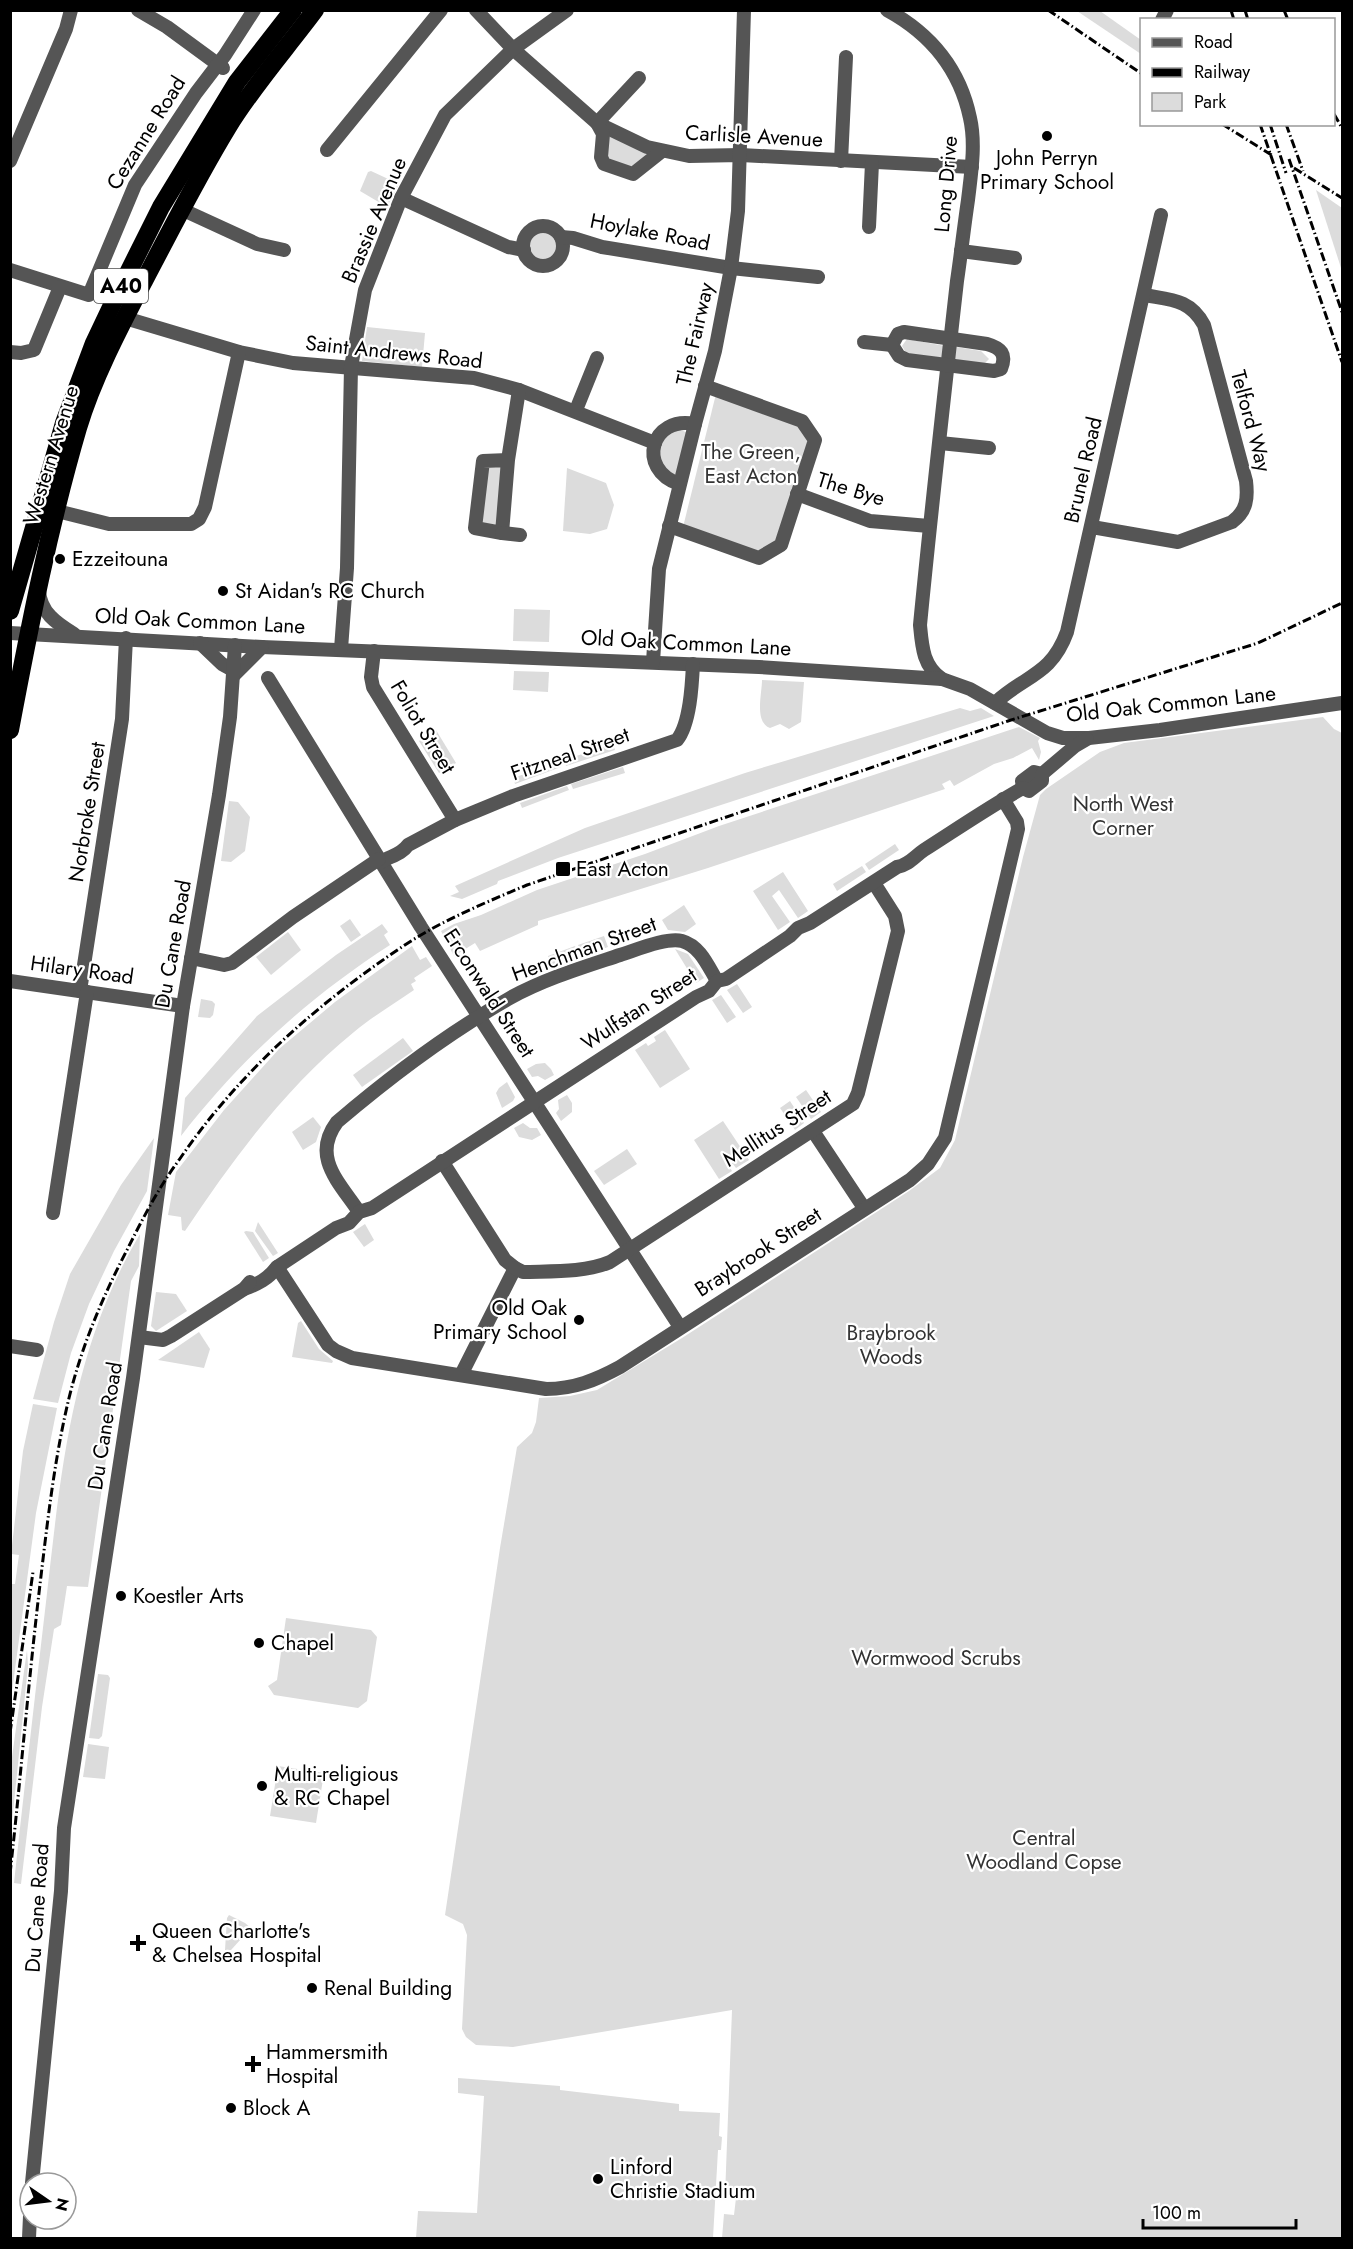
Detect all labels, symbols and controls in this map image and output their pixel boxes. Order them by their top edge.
legend [1140,18,1335,126]
text: Road [1194,29,1233,55]
text: Railway [1194,59,1250,85]
street label: Cezanne Road [99,70,193,196]
text: Park [1194,89,1226,115]
street label: Carlisle Avenue [684,117,824,155]
marker: John Perryn Primary School [1040,129,1054,143]
street label: Long Drive [927,134,965,234]
place label: John Perryn Primary School [980,143,1114,197]
street label: Brassie Avenue [334,152,414,288]
street label: Hoylake Road [587,206,713,258]
road number: A40 [94,269,148,303]
street label: The Fairway [669,279,722,388]
street label: Saint Andrews Road [304,328,484,376]
street label: Telford Way [1223,367,1279,476]
street label: Western Avenue [16,381,86,528]
street label: Brunel Road [1056,414,1110,526]
park label: The Green, East Acton [701,437,801,491]
street label: The Bye [813,465,889,514]
place label: Ezzeitouna [72,544,168,574]
marker: Ezzeitouna [53,552,67,566]
place label: St Aidan's RC Church [235,576,425,606]
marker: St Aidan's RC Church [216,584,230,598]
street label: Old Oak Common Lane [94,601,306,642]
street label: Old Oak Common Lane [580,623,792,664]
street label: Foliot Street [383,674,463,780]
street label: Old Oak Common Lane [1065,678,1278,730]
street label: Fitzneal Street [507,720,633,788]
street label: Norbroke Street [61,740,113,884]
park label: North West Corner [1073,789,1173,843]
place label: East Acton [576,854,669,884]
marker: East Acton [554,860,572,878]
street label: Du Cane Road [147,878,199,1010]
street label: Henchman Street [508,909,660,989]
street label: Erconwald Street [436,923,542,1063]
street label: Hilary Road [28,948,136,992]
street label: Wulfstan Street [575,960,703,1058]
street label: Mellitus Street [717,1082,837,1174]
street label: Braybrook Street [689,1200,827,1304]
place label: Old Oak Primary School [433,1293,568,1347]
marker: Old Oak Primary School [572,1313,586,1327]
park label: Braybrook Woods [846,1318,936,1372]
street label: Du Cane Road [80,1360,130,1492]
place label: Koestler Arts [133,1581,244,1611]
marker: Koestler Arts [114,1589,128,1603]
place label: Chapel [271,1628,334,1658]
marker: Chapel [252,1636,266,1650]
park label: Wormwood Scrubs [851,1643,1021,1673]
place label: Multi-religious & RC Chapel [274,1759,398,1813]
marker: Multi-religious & RC Chapel [255,1779,269,1793]
park label: Central Woodland Copse [966,1823,1122,1877]
street label: Du Cane Road [18,1842,56,1974]
place label: Queen Charlotte's & Chelsea Hospital [152,1916,322,1970]
marker: Queen Charlotte's & Chelsea Hospital [129,1934,147,1952]
place label: Renal Building [324,1973,452,2003]
marker: Renal Building [305,1981,319,1995]
place label: Hammersmith Hospital [266,2037,388,2091]
marker: Hammersmith Hospital [244,2055,262,2073]
place label: Block A [243,2093,311,2123]
marker: Block A [224,2101,238,2115]
place label: Linford Christie Stadium [610,2152,756,2206]
north arrow [18,2171,78,2231]
marker: Linford Christie Stadium [591,2172,605,2186]
scale bar [1143,2192,1296,2230]
text: N [49,2196,75,2213]
text: 100 m [1152,2200,1201,2226]

